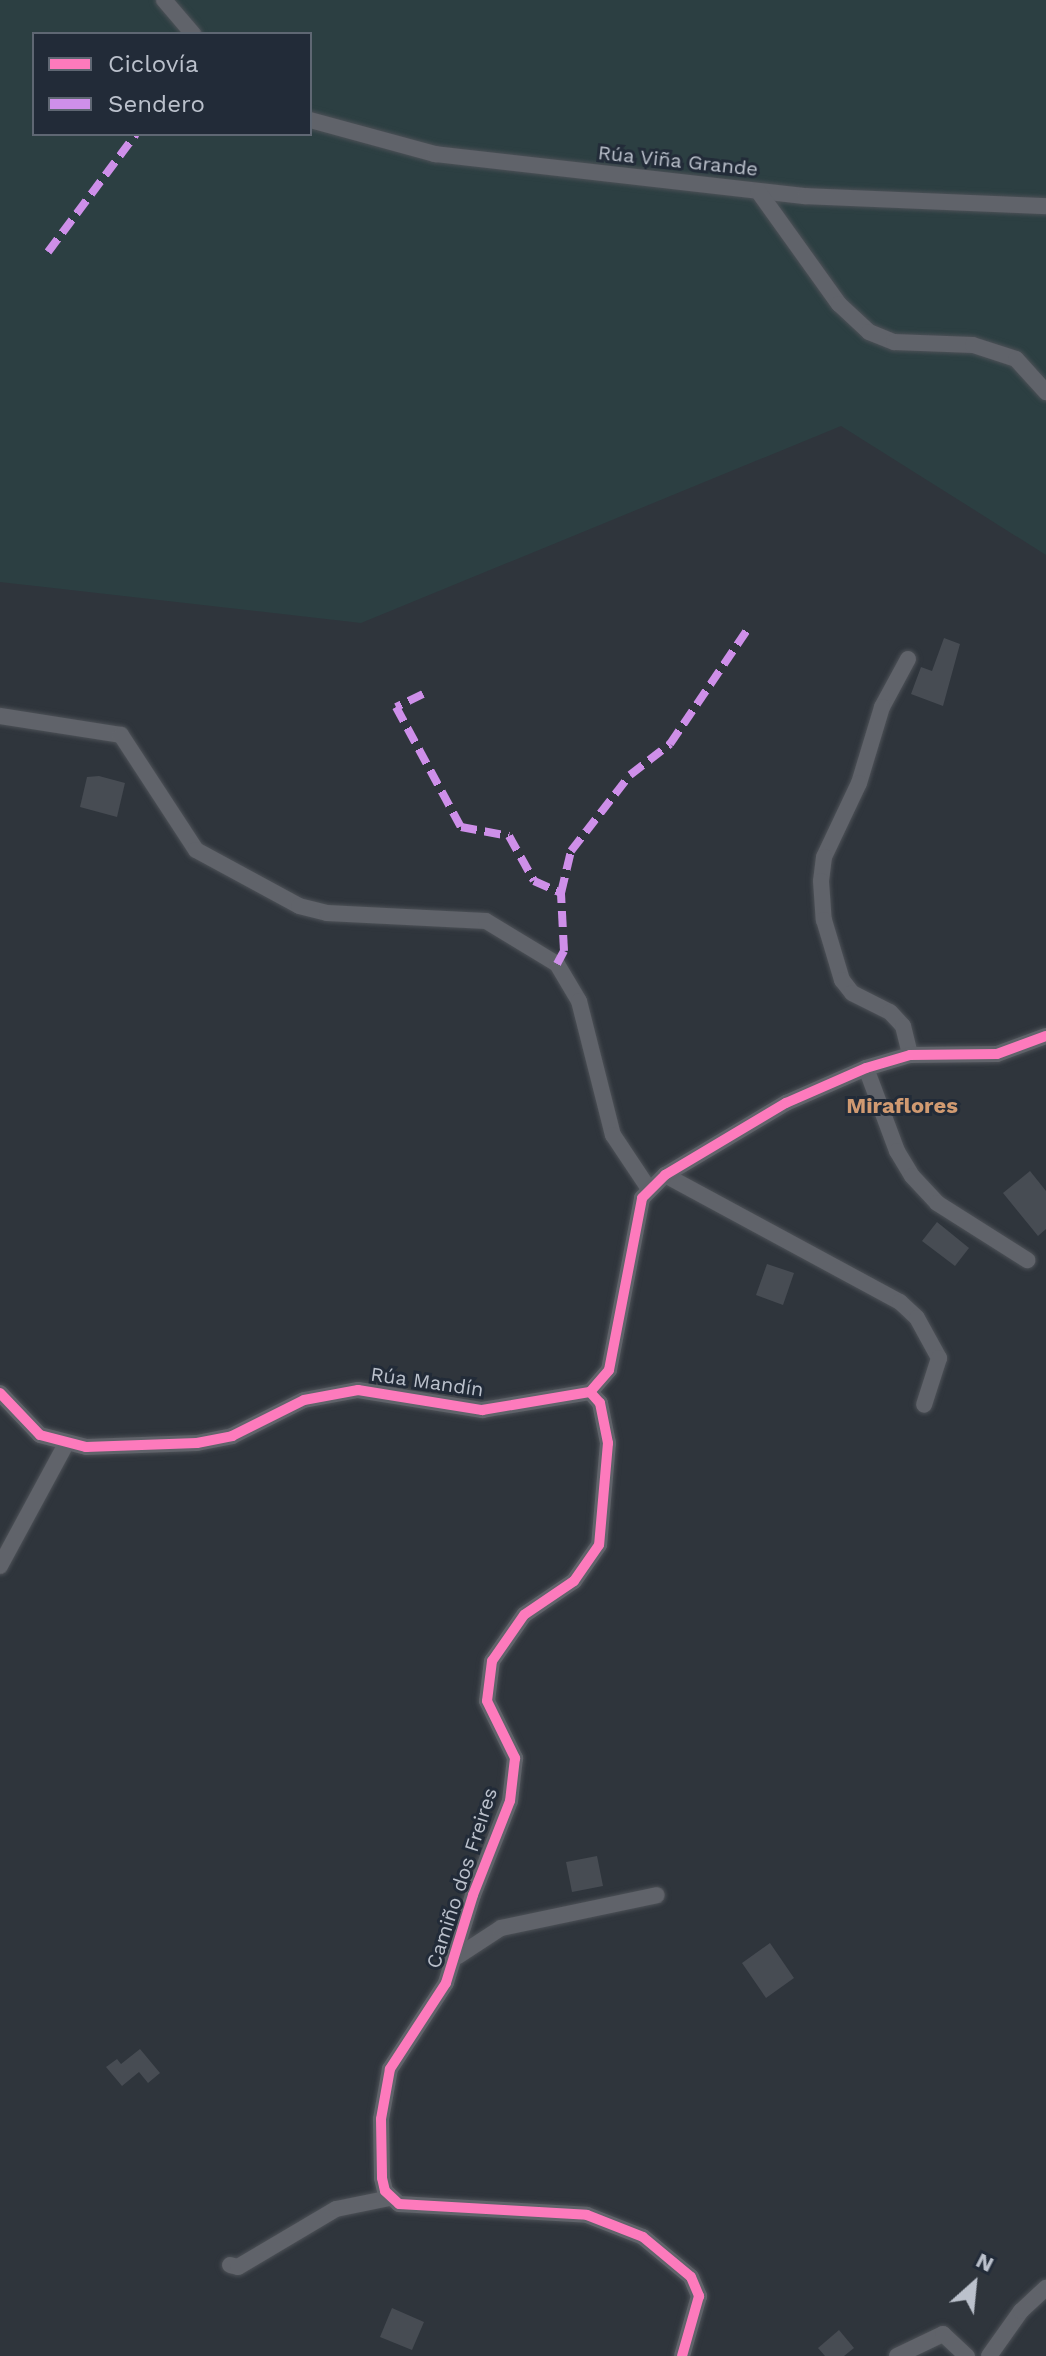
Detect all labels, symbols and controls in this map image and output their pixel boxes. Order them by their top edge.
legend [32,32,312,136]
text: Ciclovía [108,50,198,78]
text: Sendero [108,90,205,118]
street label: Rúa Viña Grande [596,141,760,181]
district label: Miraflores [846,1093,958,1119]
street label: Rúa Mandín [369,1362,485,1402]
street label: Camiño dos Freires [421,1785,503,1971]
north arrow [934,2244,1014,2324]
text: N [972,2247,998,2277]

